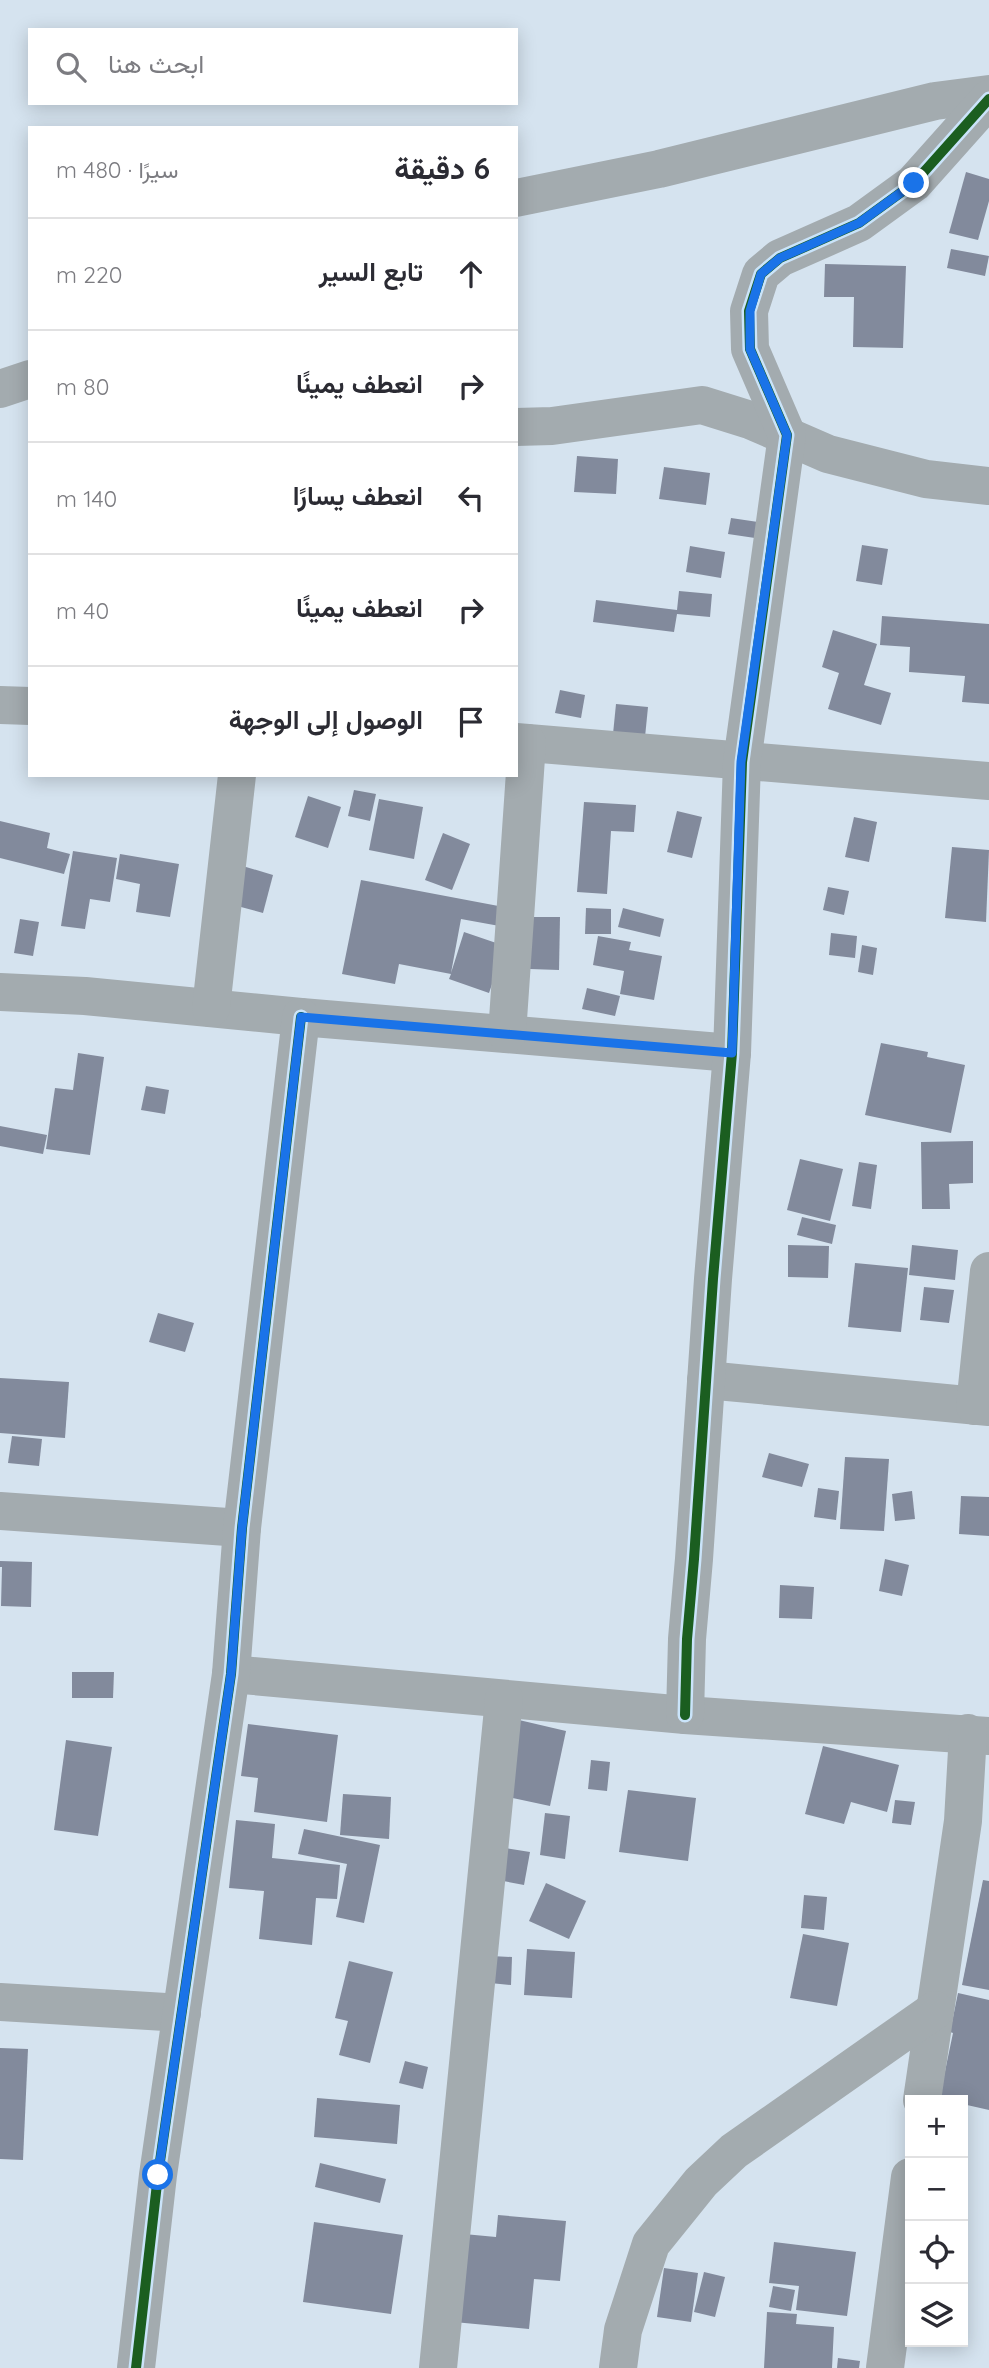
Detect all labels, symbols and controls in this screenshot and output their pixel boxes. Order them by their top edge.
search box [28,28,518,105]
text: ابحث هنا [108,47,204,80]
icon: search [52,48,90,86]
text: 6 دقيقة [394,149,490,187]
text: سيرًا · 480 m [56,155,178,184]
route end [898,167,929,198]
text: تابع السير [319,255,423,288]
icon: ahead [452,255,490,293]
text: 220 m [56,260,122,289]
text: انعطف يمينًا [296,367,423,400]
icon: right [452,367,490,405]
text: 80 m [56,372,109,401]
text: انعطف يسارًا [293,479,423,512]
icon: left [452,479,490,517]
text: 140 m [56,484,117,513]
text: انعطف يمينًا [296,591,423,624]
icon: right [452,591,490,629]
text: 40 m [56,596,109,625]
text: الوصول إلى الوجهة [229,703,423,736]
icon: arrive [452,703,490,741]
map controls [905,2095,968,2347]
button: + [905,2095,968,2158]
button: − [905,2158,968,2221]
route start [142,2159,173,2190]
button: locate [905,2221,968,2284]
button: layers [905,2284,968,2347]

